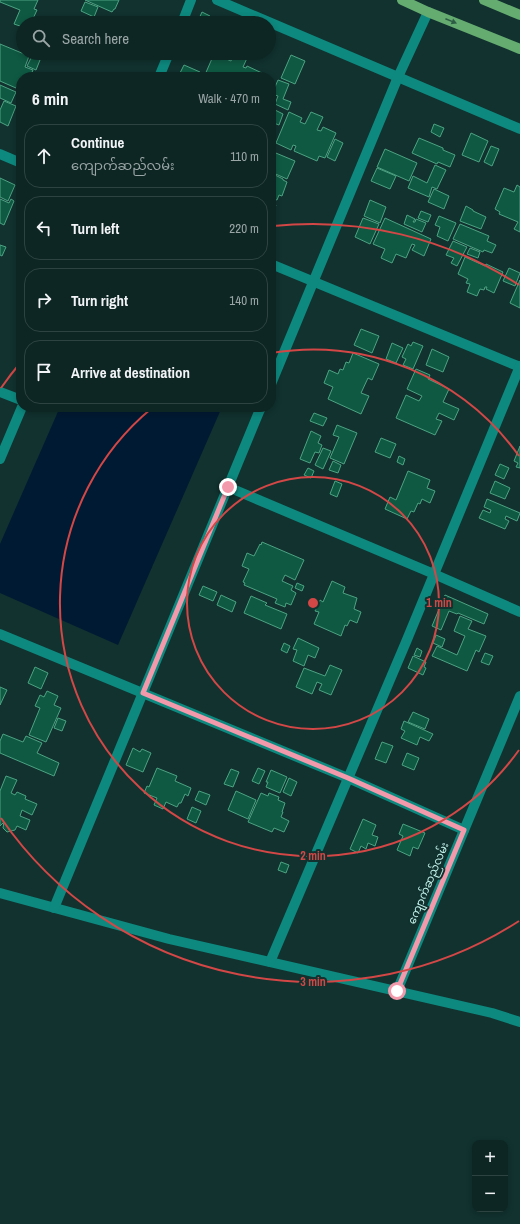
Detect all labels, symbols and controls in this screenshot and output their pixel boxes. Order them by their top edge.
search box [16,16,276,60]
one-way arrow [445,18,456,24]
icon: search [30,27,52,49]
text: Search here [62,28,129,49]
text: 6 min [32,87,68,110]
text: Walk · 470 m [198,90,260,107]
text: Continue [71,132,124,153]
icon: ahead [33,145,55,167]
text: 110 m [230,148,259,165]
text: ကျောက်ဆည်လမ်း [71,157,175,174]
icon: left [33,217,55,239]
text: Turn left [71,218,119,239]
text: 220 m [229,220,259,237]
icon: right [33,289,55,311]
text: Turn right [71,290,128,311]
text: 140 m [229,292,259,309]
icon: arrive [33,361,55,383]
text: Arrive at destination [71,362,190,383]
route end [219,478,237,496]
text: 1 min [426,595,452,611]
centre of rings [306,596,320,610]
street label: ကျောက်ဆည်လမ်း [404,840,453,927]
text: 2 min [300,848,326,864]
text: 3 min [300,974,326,990]
route start [388,982,406,1000]
map controls [472,1140,508,1212]
button: + [472,1140,508,1176]
button: − [472,1176,508,1212]

